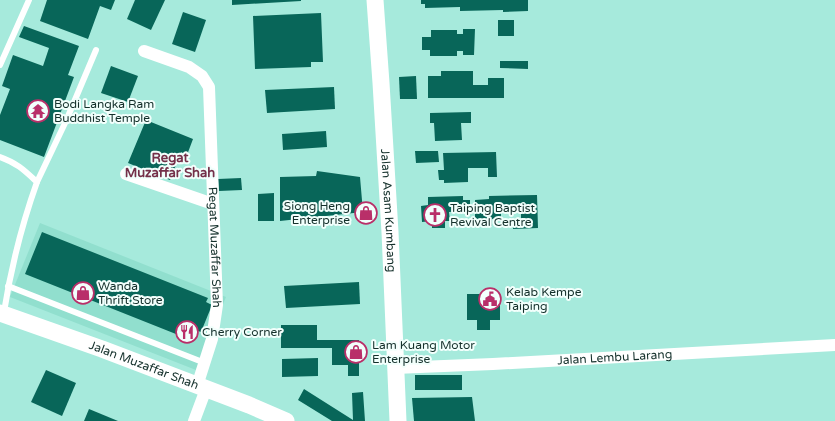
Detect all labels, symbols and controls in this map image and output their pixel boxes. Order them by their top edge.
place label: Bodi Langka Ram Buddhist Temple [54,97,154,125]
temple icon: Bodi Langka Ram Buddhist Temple [25,98,51,124]
street label: Jalan Asam Kumbang [378,148,399,273]
district label: Regat Muzaffar Shah [125,150,215,181]
street label: Regat Muzaffar Shah [206,187,224,308]
place label: Siong Heng Enterprise [284,199,350,227]
shop icon: Siong Heng Enterprise [353,200,379,226]
place label: Taiping Baptist Revival Centre [450,201,536,229]
church icon: Taiping Baptist Revival Centre [422,202,448,228]
place label: Wanda Thrift Store [98,279,163,307]
shop icon: Wanda Thrift Store [70,280,96,306]
place label: Kelab Kempe Taiping [506,285,582,313]
public building icon: Kelab Kempe Taiping [477,286,503,312]
restaurant icon: Cherry Corner [174,319,200,345]
place label: Cherry Corner [202,325,282,339]
street label: Jalan Muzaffar Shah [87,338,201,392]
place label: Lam Kuang Motor Enterprise [372,338,475,366]
shop icon: Lam Kuang Motor Enterprise [343,339,369,365]
street label: Jalan Lembu Larang [557,347,673,367]

